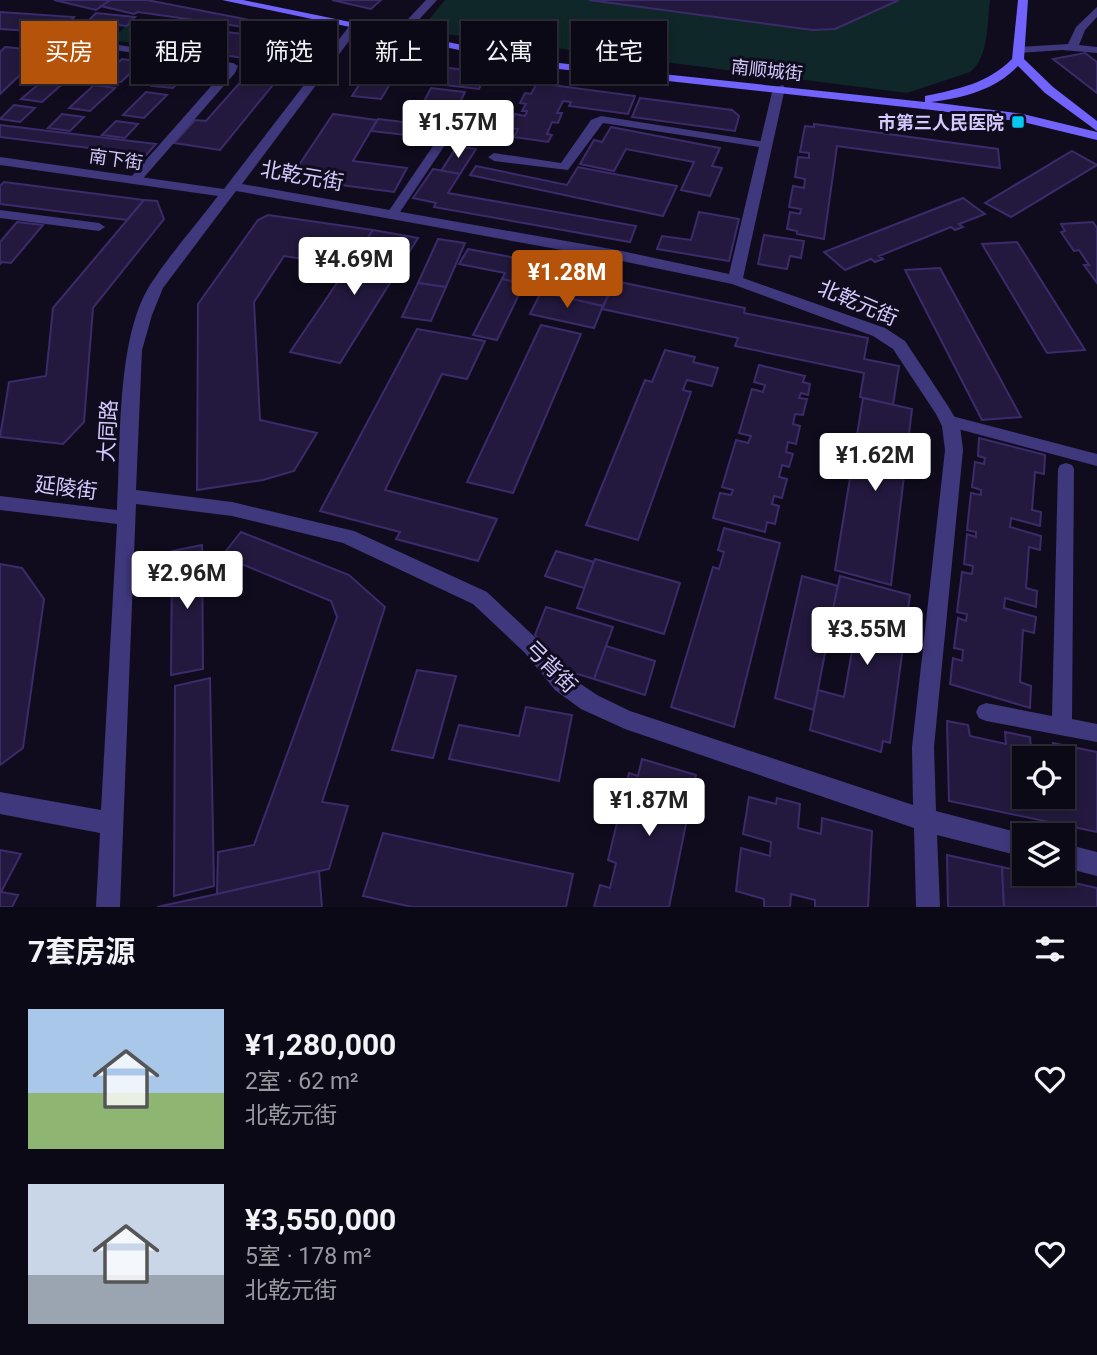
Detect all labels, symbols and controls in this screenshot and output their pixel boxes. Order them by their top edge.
chip: 买房 [21,21,117,84]
chip: 租房 [131,21,227,84]
chip: 筛选 [241,21,337,84]
chip: 新上 [351,21,447,84]
chip: 公寓 [461,21,557,84]
chip: 住宅 [571,21,667,84]
street label: 南顺城街 [730,56,804,84]
pin: ¥1.57M [401,100,515,160]
text: ¥1.57M [419,109,497,136]
place label: 市第三人民医院 [878,112,1004,133]
marker: 市第三人民医院 [1010,114,1026,130]
street label: 南下街 [88,145,144,173]
street label: 北乾元街 [259,157,345,195]
pin: ¥4.69M [297,238,411,297]
text: ¥4.69M [315,246,393,273]
pin: ¥1.28M [510,250,624,310]
text: ¥1.28M [528,259,606,286]
street label: 北乾元街 [815,276,901,330]
street label: 大同路 [94,399,122,463]
pin: ¥1.62M [818,434,932,493]
text: ¥1.62M [836,442,914,469]
street label: 延陵街 [33,472,99,504]
pin: ¥2.96M [130,552,244,611]
text: ¥2.96M [148,560,226,587]
pin: ¥3.55M [810,608,924,667]
text: ¥3.55M [828,616,906,643]
street label: 弓背街 [520,636,582,698]
map controls [1012,746,1075,886]
button: locate [1012,746,1075,809]
pin: ¥1.87M [592,778,706,838]
text: ¥1.87M [610,787,688,814]
button: layers [1012,823,1075,886]
icon: filters [1031,930,1069,968]
text: 7套房源 [28,934,135,969]
text: ¥1,280,000 [245,1027,396,1062]
icon: home [84,1037,168,1121]
icon: heart [1031,1060,1069,1098]
text: 2室 · 62 m² [245,1068,359,1095]
text: 北乾元街 [245,1102,337,1129]
text: ¥3,550,000 [245,1202,396,1237]
icon: home [84,1212,168,1296]
icon: heart [1031,1235,1069,1273]
text: 5室 · 178 m² [245,1243,371,1270]
text: 北乾元街 [245,1277,337,1304]

